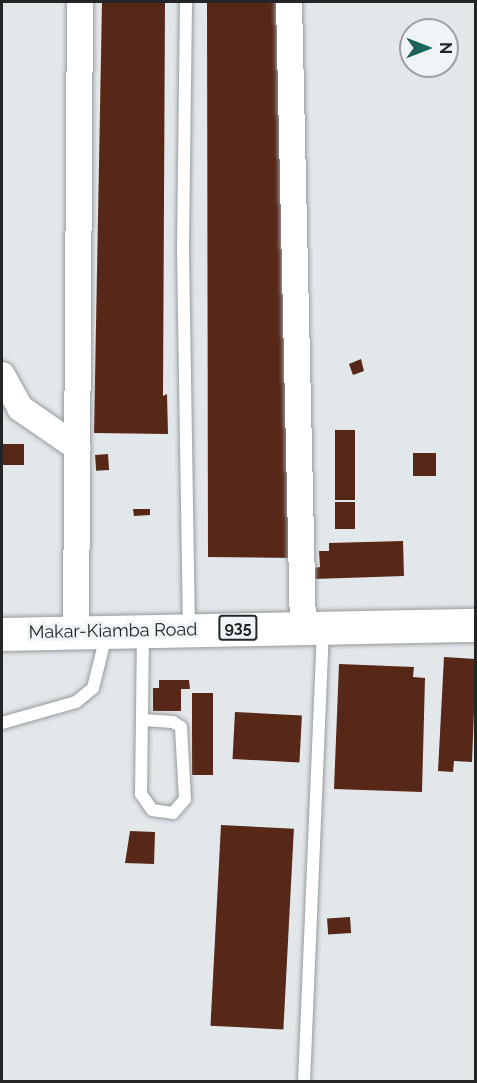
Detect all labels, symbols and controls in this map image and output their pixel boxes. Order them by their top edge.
north arrow [399,18,459,78]
text: N [436,42,455,54]
road number: 935 [217,615,259,641]
street label: Makar-Kiamba Road [29,619,197,643]

